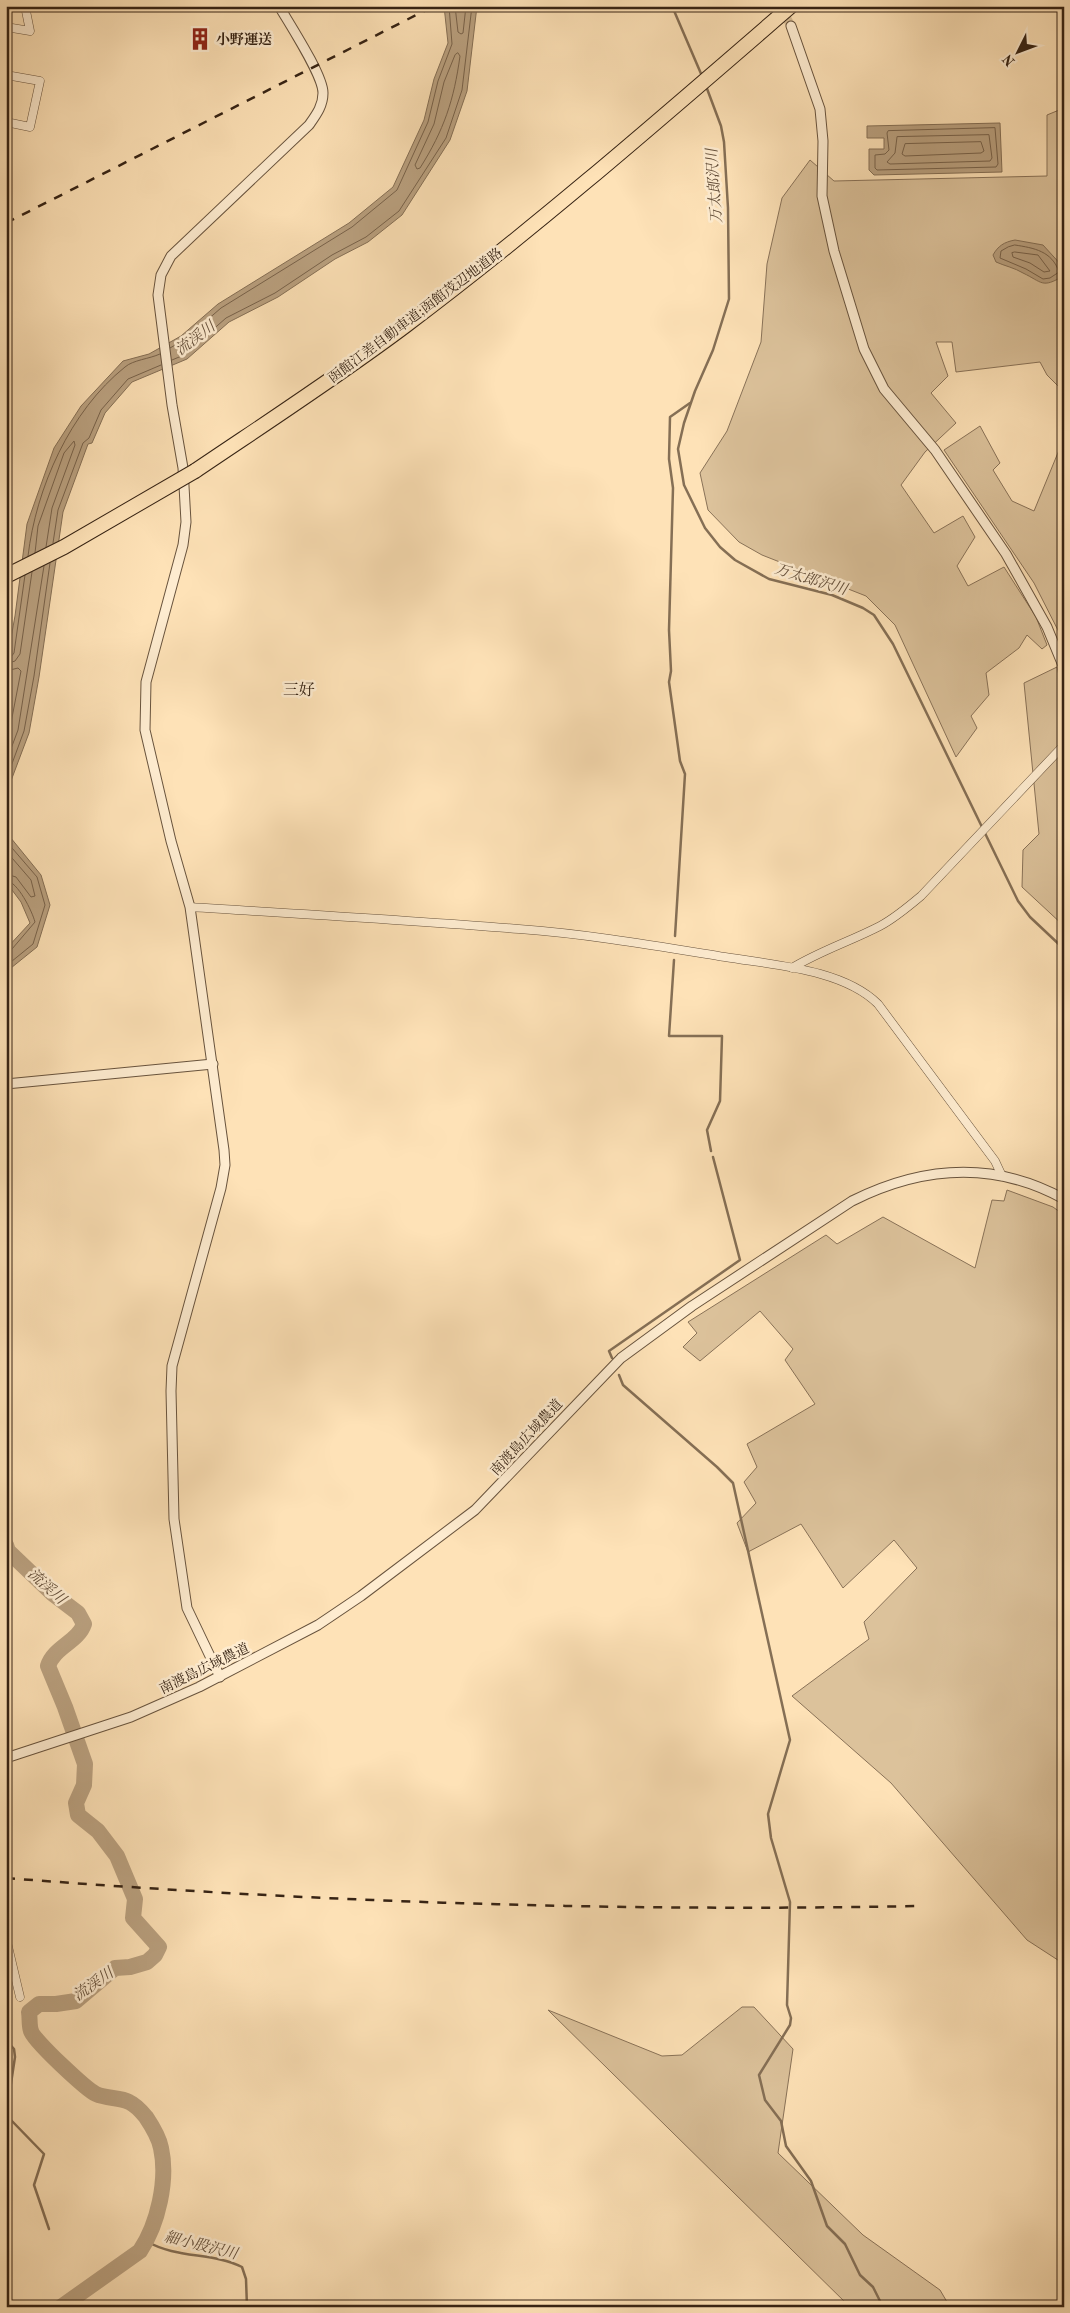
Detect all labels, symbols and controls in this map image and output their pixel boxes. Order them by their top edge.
building icon: 小野運送 [187,26,213,52]
north arrow [992,28,1042,78]
place label: 小野運送 [216,32,272,47]
text: N [1000,51,1018,69]
water label: 万太郎沢川 [703,146,726,224]
street label: 函館江差自動車道;函館茂辺地道路 [325,245,505,386]
water label: 流渓川 [172,317,220,359]
water label: 万太郎沢川 [772,560,851,599]
district label: 三好 [283,681,315,699]
street label: 南渡島広域農道 [487,1396,565,1478]
water label: 流渓川 [24,1565,71,1609]
street label: 南渡島広域農道 [157,1640,252,1697]
water label: 流渓川 [70,1963,118,2004]
water label: 細小股沢川 [162,2228,241,2263]

